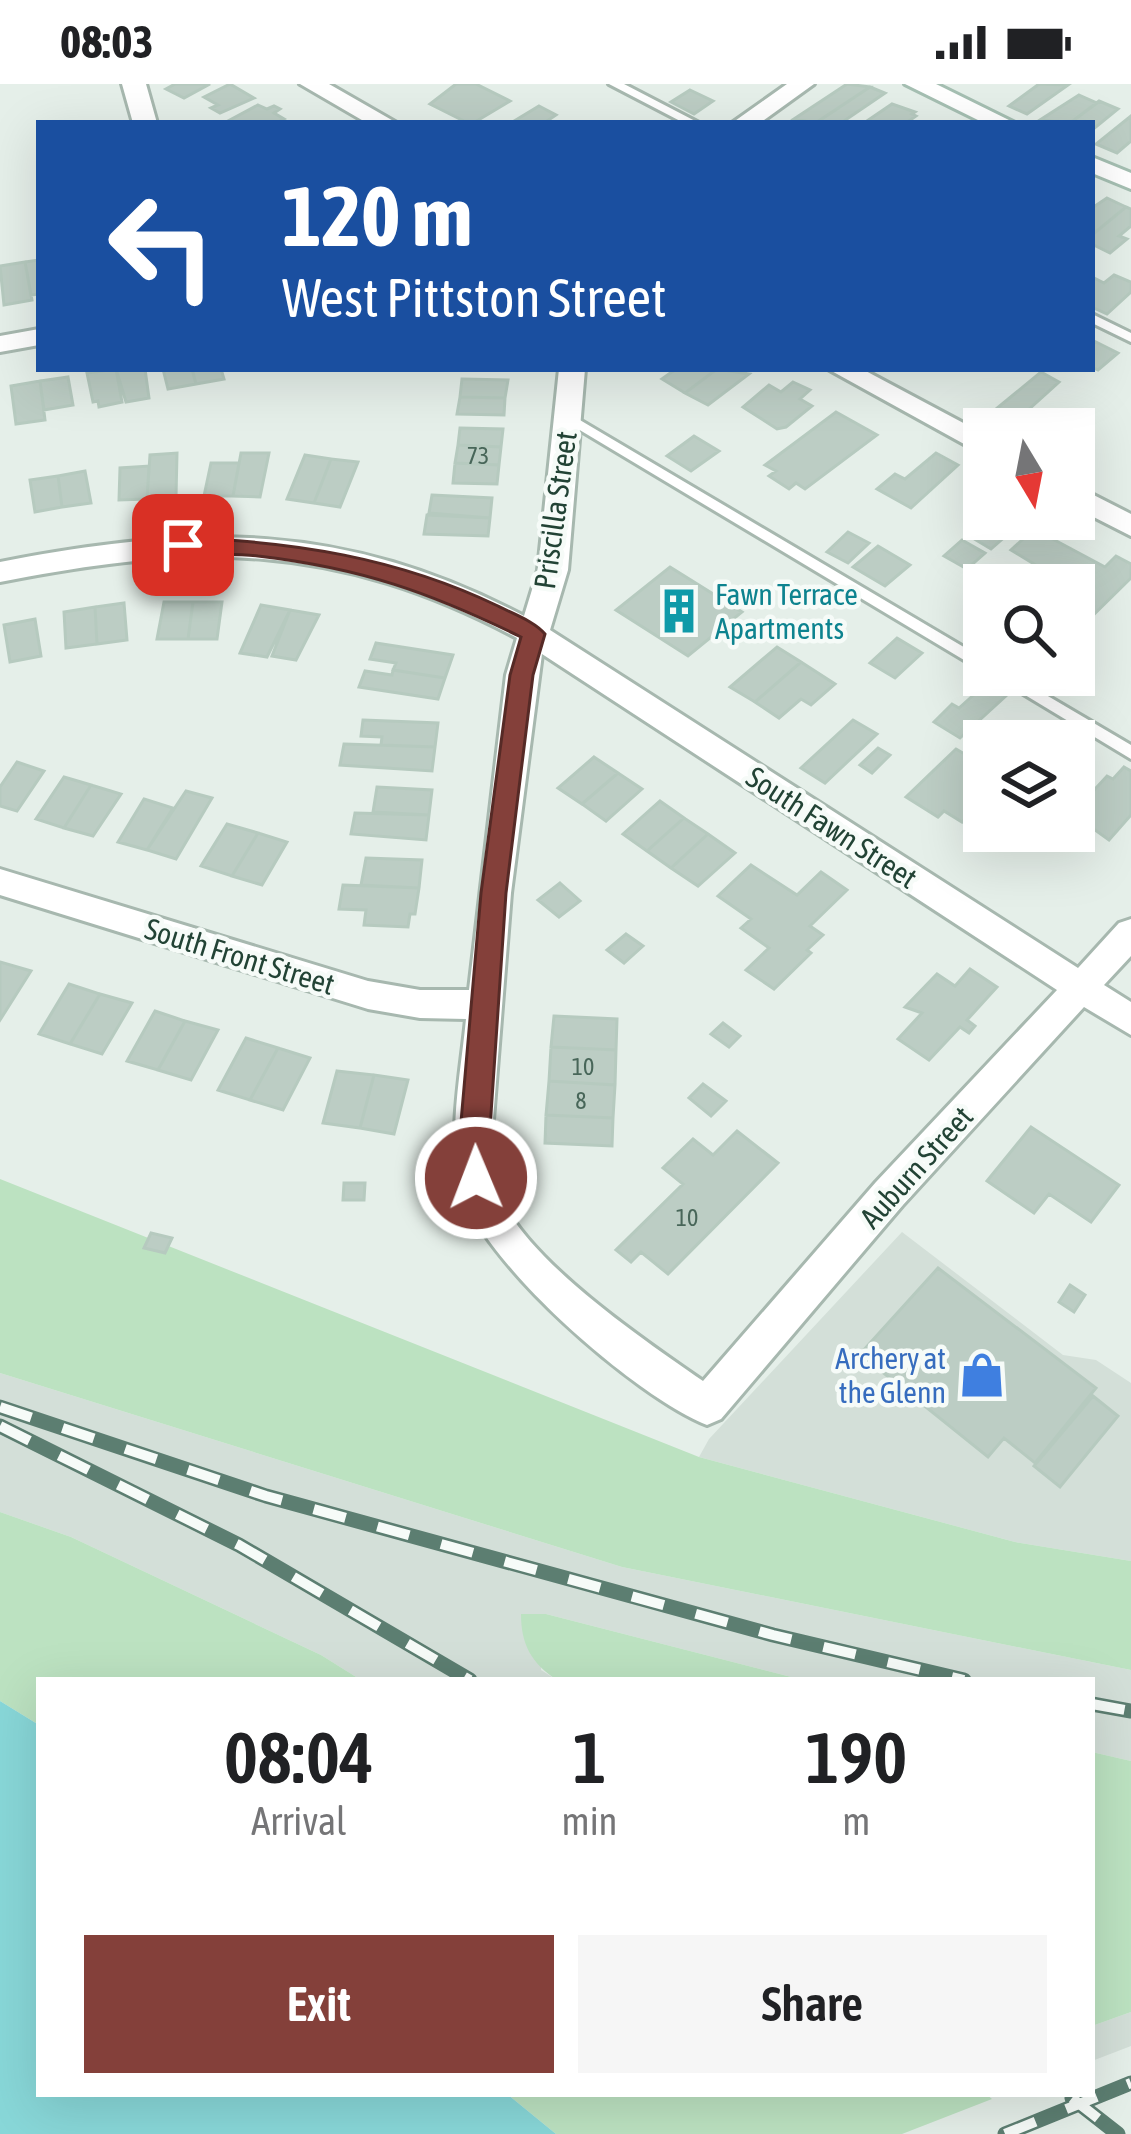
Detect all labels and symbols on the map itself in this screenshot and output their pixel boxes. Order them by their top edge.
north arrow [963,408,1095,540]
street label: Priscilla Street [527,429,583,591]
house number: 73 [467,442,489,469]
pin [132,494,234,596]
place label: Fawn Terrace Apartments [715,577,858,645]
building icon: Fawn Terrace Apartments [654,586,704,636]
street label: South Fawn Street [740,759,924,895]
street label: South Front Street [141,911,339,1001]
house number: 10 [572,1053,594,1080]
house number: 8 [575,1087,587,1114]
street label: Auburn Street [853,1099,979,1235]
position arrow [413,1115,539,1241]
house number: 10 [676,1204,698,1231]
place label: Archery at the Glenn [835,1341,946,1409]
shop icon: Archery at the Glenn [957,1350,1007,1400]

